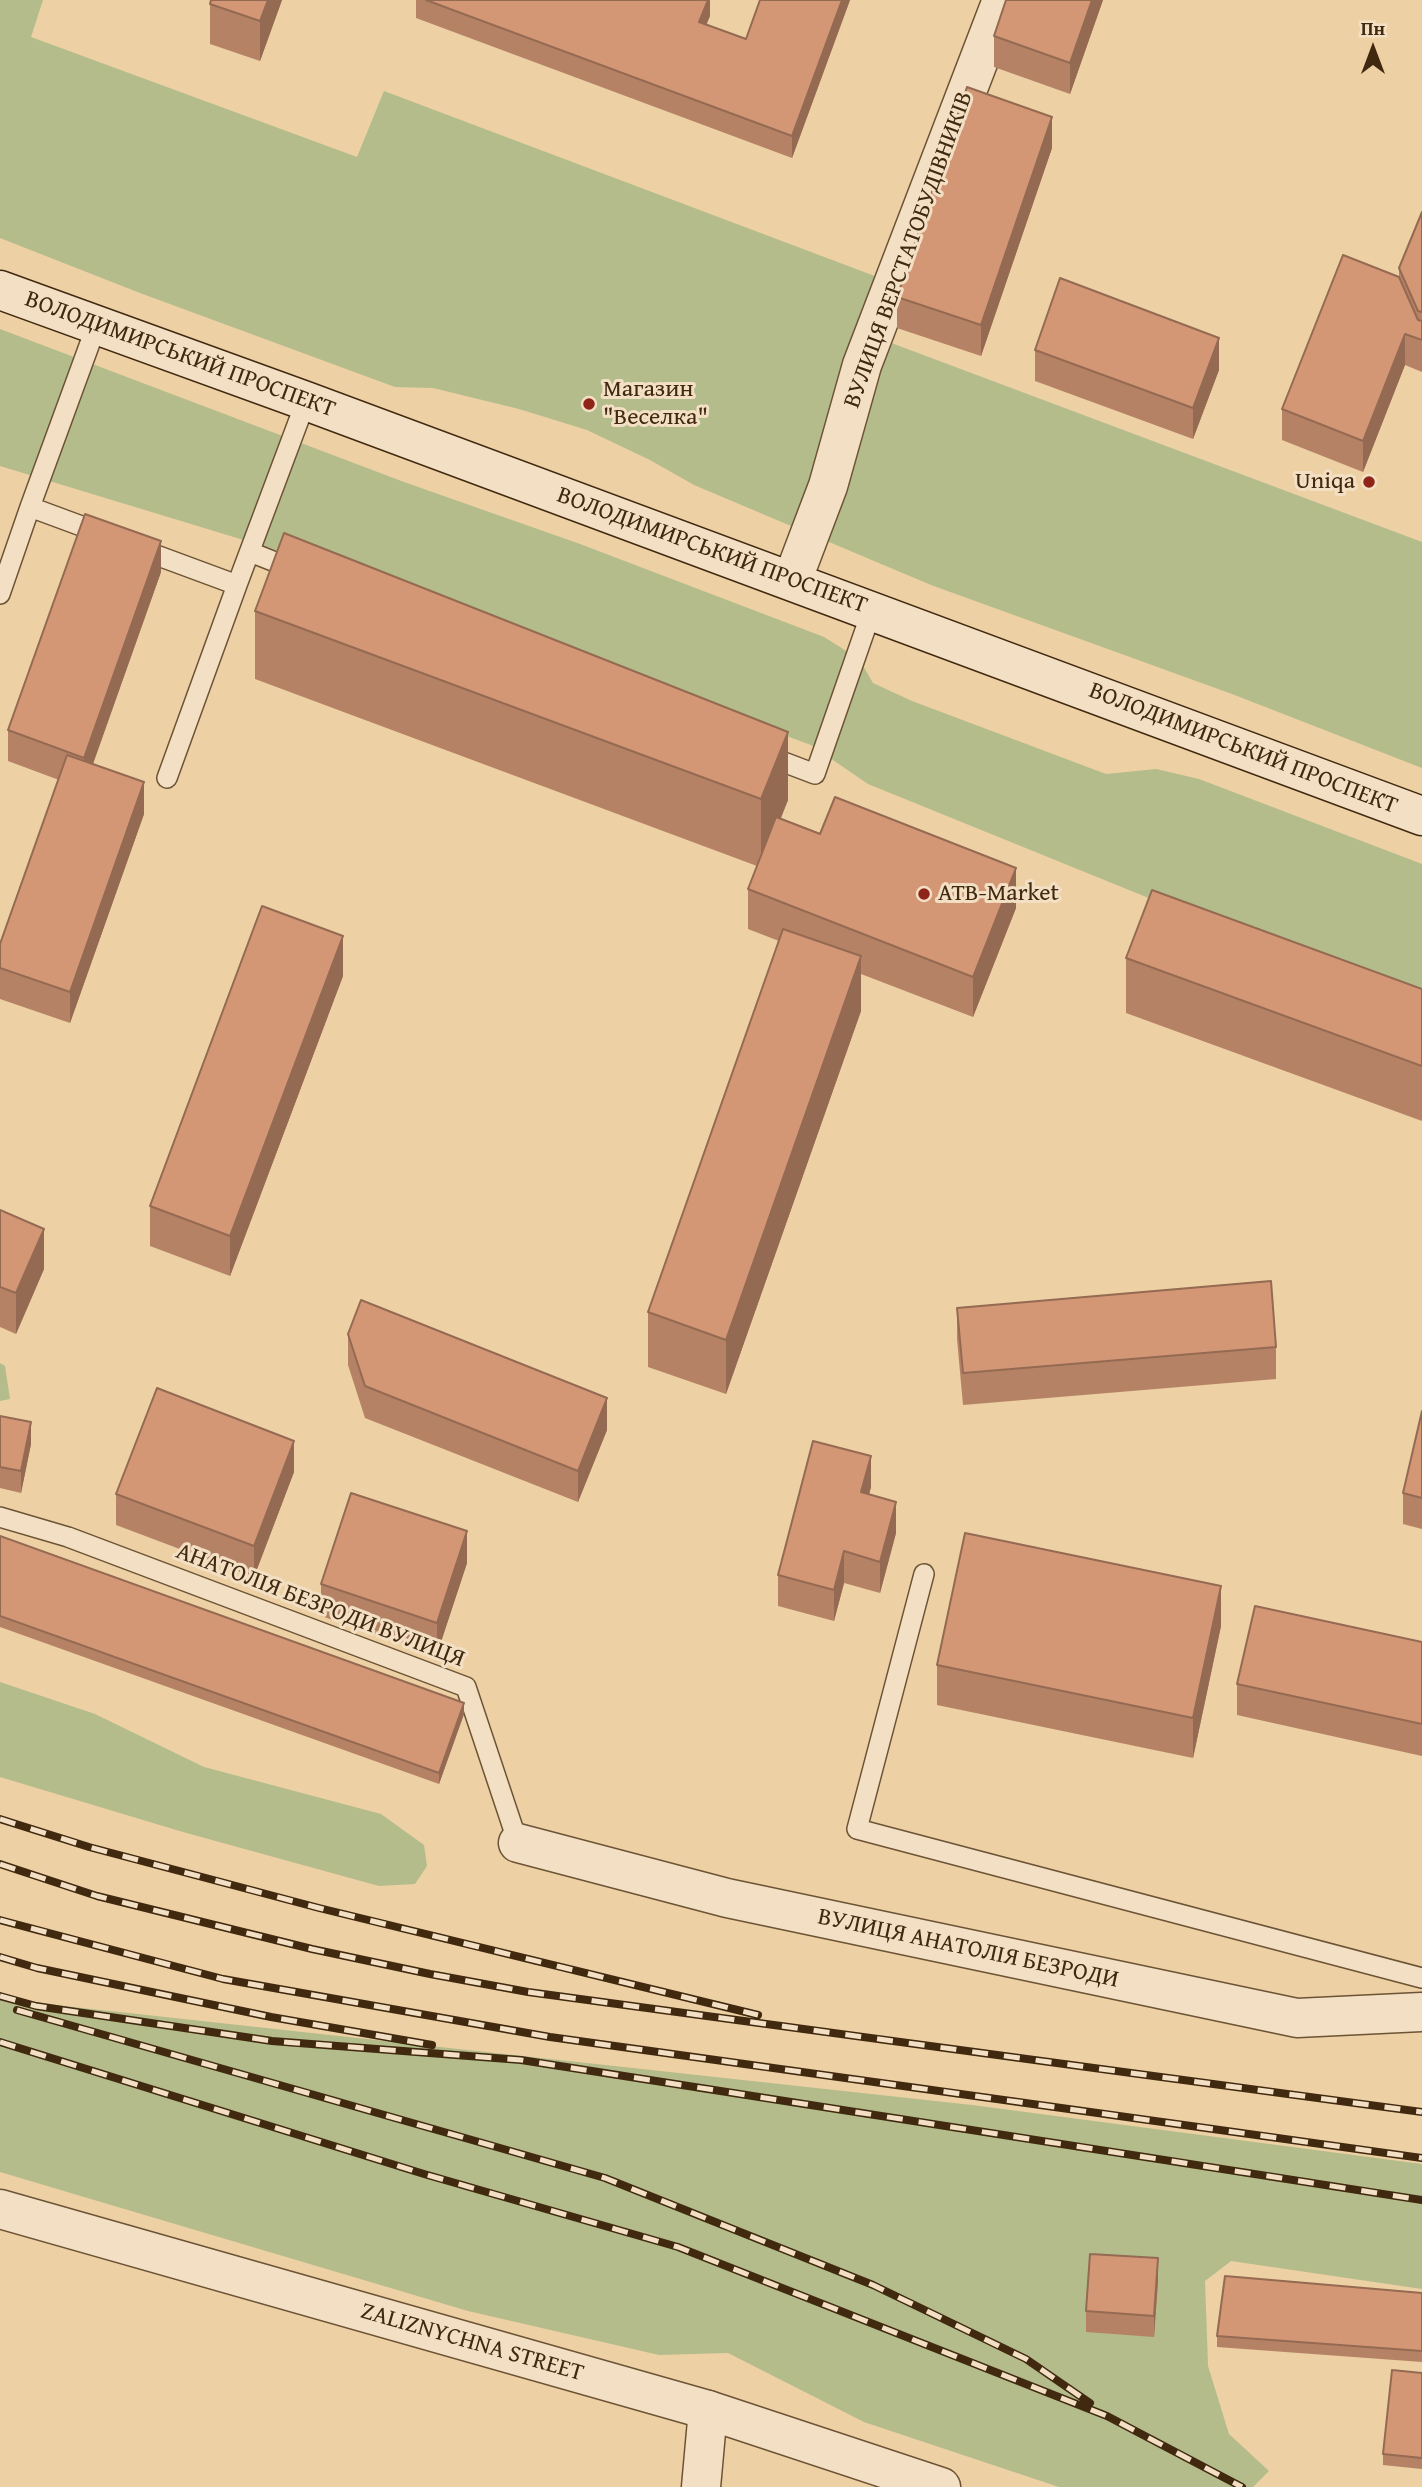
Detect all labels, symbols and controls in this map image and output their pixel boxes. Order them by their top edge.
north arrow [1338,14,1408,84]
text: Пн [1361,14,1385,42]
street label: ВУЛИЦЯ ВЕРСТАТОБУДІВНИКІВ [838,88,980,412]
street label: ВОЛОДИМИРСЬКИЙ ПРОСПЕКТ [21,285,339,425]
place label: Магазин "Веселка" [603,376,708,432]
marker: Магазин "Веселка" [581,396,597,412]
place label: Uniqa [1295,468,1355,496]
marker: Uniqa [1361,474,1377,490]
street label: ВОЛОДИМИРСЬКИЙ ПРОСПЕКТ [553,481,871,621]
street label: ВОЛОДИМИРСЬКИЙ ПРОСПЕКТ [1085,677,1401,821]
place label: ATB-Market [938,880,1059,908]
marker: ATB-Market [916,886,932,902]
street label: АНАТОЛІЯ БЕЗРОДИ ВУЛИЦЯ [172,1538,468,1674]
street label: ВУЛИЦЯ АНАТОЛІЯ БЕЗРОДИ [815,1903,1121,1995]
street label: ZALIZNYCHNA STREET [357,2297,587,2389]

